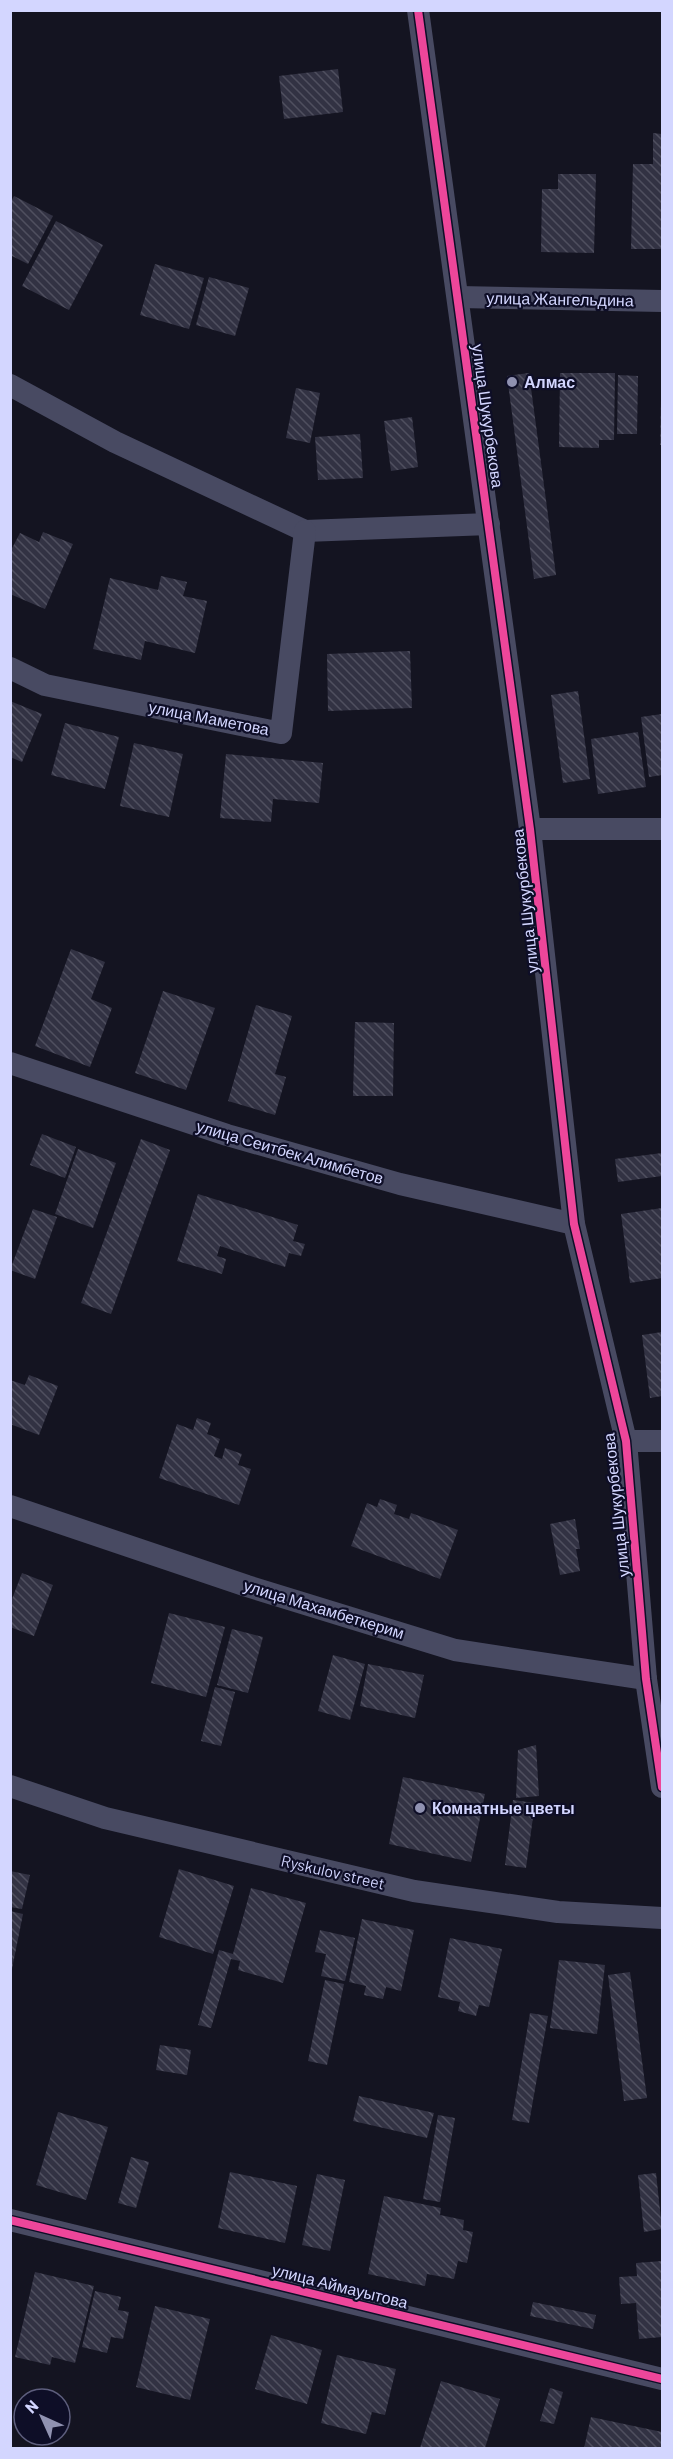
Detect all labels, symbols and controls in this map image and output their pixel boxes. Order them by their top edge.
street label: улица Жангельдина [486,288,634,309]
street label: улица Шукурбекова [469,343,508,489]
place label: Алмас [524,372,575,391]
marker: Алмас [505,375,519,389]
street label: улица Маметова [147,697,271,739]
street label: улица Шукурбекова [507,828,542,974]
street label: улица Сеитбек Алимбетов [194,1116,386,1187]
street label: улица Шукурбекова [598,1432,633,1578]
street label: улица Махамбеткерим [242,1575,407,1642]
place label: Комнатные цветы [432,1798,575,1817]
marker: Комнатные цветы [413,1801,427,1815]
street label: Ryskulov street [279,1850,387,1893]
street label: улица Аймауытова [270,2259,410,2312]
north arrow [12,2387,72,2447]
text: N [21,2396,42,2417]

